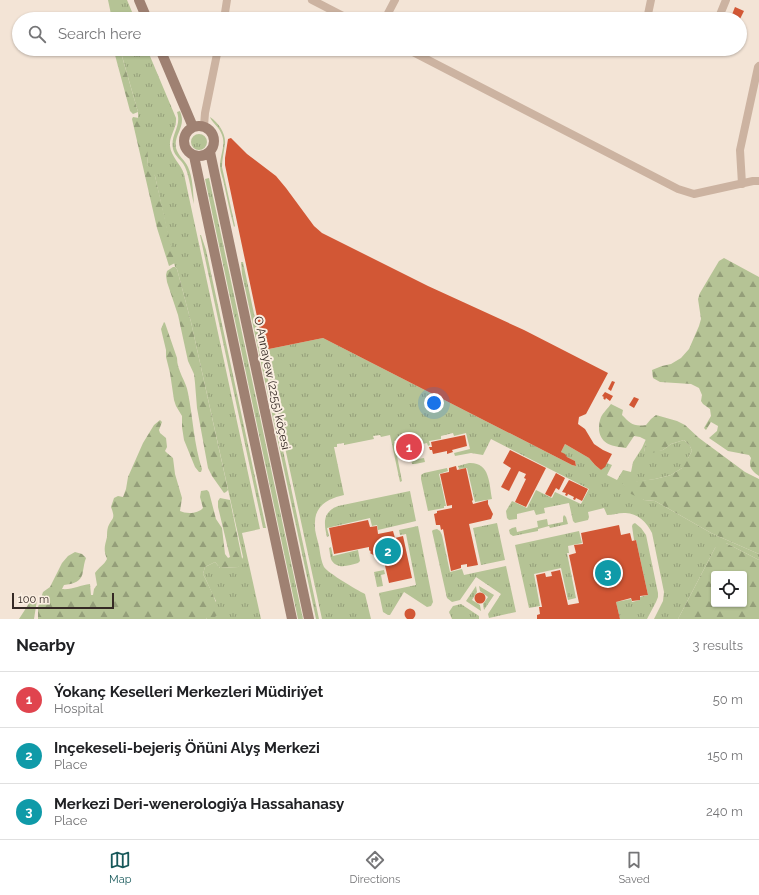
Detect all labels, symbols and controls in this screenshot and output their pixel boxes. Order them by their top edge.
search box [12,12,747,56]
icon: search [26,23,48,45]
text: Search here [58,25,141,43]
street label: O Annaýew (2255) köçesi [251,315,293,451]
your location [424,393,444,413]
pin: 1 [396,432,422,462]
pin: 2 [375,536,401,566]
pin: 3 [595,558,621,588]
map controls [711,571,747,607]
button: locate [711,571,747,607]
scale bar [12,591,114,610]
text: 100 m [18,593,49,606]
text: Nearby [16,635,75,655]
text: 3 results [693,638,743,653]
text: Ýokanç Keselleri Merkezleri Müdiriýet [54,683,323,701]
text: 1 [26,692,32,707]
text: 50 m [713,692,743,707]
text: Hospital [54,701,103,716]
text: Inçekeseli-bejeriş Öňüni Alyş Merkezi [54,739,320,757]
text: 2 [25,748,33,763]
text: 150 m [707,748,743,763]
text: Place [54,757,87,772]
text: Merkezi Deri-wenerologiýa Hassahanasy [54,795,344,813]
text: 3 [25,804,33,819]
text: 240 m [706,804,743,819]
text: Place [54,813,87,828]
tab: Map [109,849,131,886]
tab: Directions [350,849,400,886]
tab: Saved [618,849,650,886]

